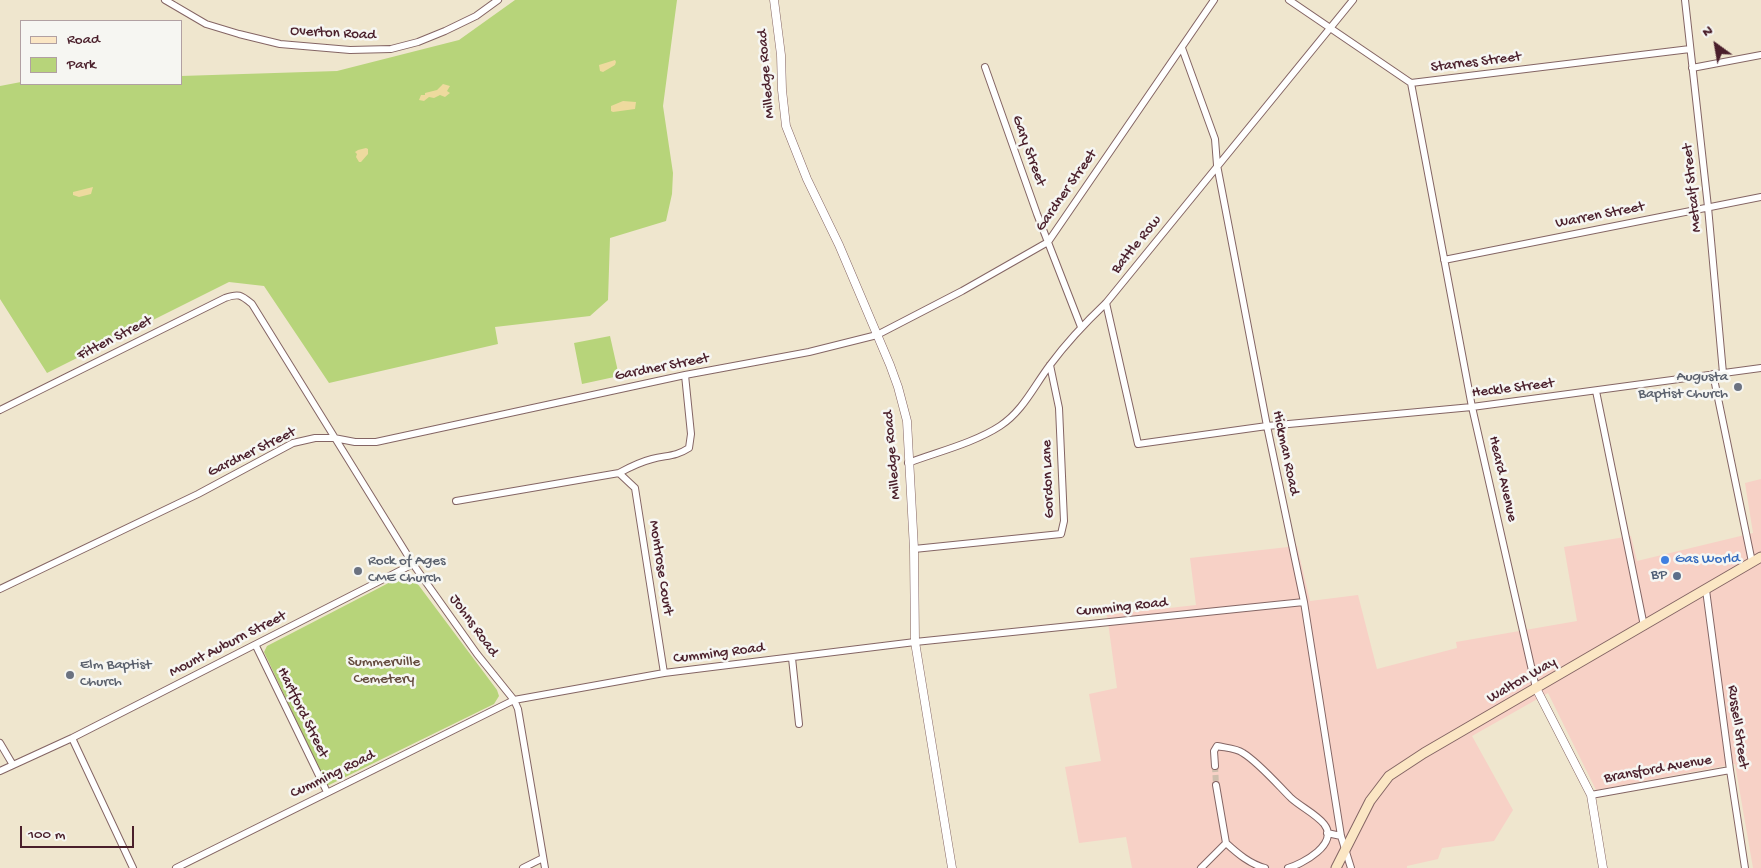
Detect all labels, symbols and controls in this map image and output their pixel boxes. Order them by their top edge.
legend [20,20,182,85]
north arrow [1691,20,1741,70]
text: N [1699,22,1716,41]
street label: Overton Road [290,23,376,45]
street label: Milledge Road [754,29,780,119]
text: Road [67,31,100,49]
street label: Starnes Street [1430,49,1522,77]
text: Park [67,56,96,74]
street label: Gary Street [1007,113,1049,189]
street label: Metcalf Street [1679,143,1707,233]
street label: Gardner Street [1032,147,1102,235]
street label: Warren Street [1554,199,1646,233]
street label: Battle Row [1108,212,1166,278]
street label: Fitten Street [75,312,155,366]
street label: Gardner Street [613,350,711,386]
place label: Augusta Baptist Church [1638,369,1728,404]
street label: Heckle Street [1471,375,1555,403]
marker: Augusta Baptist Church [1732,381,1744,393]
street label: Hickman Road [1267,409,1303,497]
street label: Milledge Road [880,410,906,500]
street label: Gardner Street [205,424,299,482]
street label: Heard Avenue [1483,434,1521,524]
street label: Gordon Lane [1039,439,1059,519]
street label: Montrose Court [644,519,676,617]
place label: Gas World [1675,551,1740,569]
place label: Rock of Ages CME Church [368,553,446,588]
marker: Gas World [1659,554,1671,566]
marker: Rock of Ages CME Church [352,565,364,577]
place label: BP [1651,567,1667,585]
marker: BP [1671,570,1683,582]
street label: Johns Road [444,591,502,661]
street label: Cumming Road [1075,594,1169,622]
street label: Mount Auburn Street [167,608,289,682]
street label: Cumming Road [672,639,766,669]
park label: Summerville Cemetery [348,654,420,689]
street label: Walton Way [1484,654,1560,708]
place label: Elm Baptist Church [80,657,151,692]
street label: Hartford Street [272,665,332,761]
marker: Elm Baptist Church [64,669,76,681]
street label: Russell Street [1722,684,1752,770]
street label: Cumming Road [288,747,378,803]
street label: Bransford Avenue [1603,752,1713,788]
scale bar [22,816,136,848]
text: 100 m [28,826,65,844]

